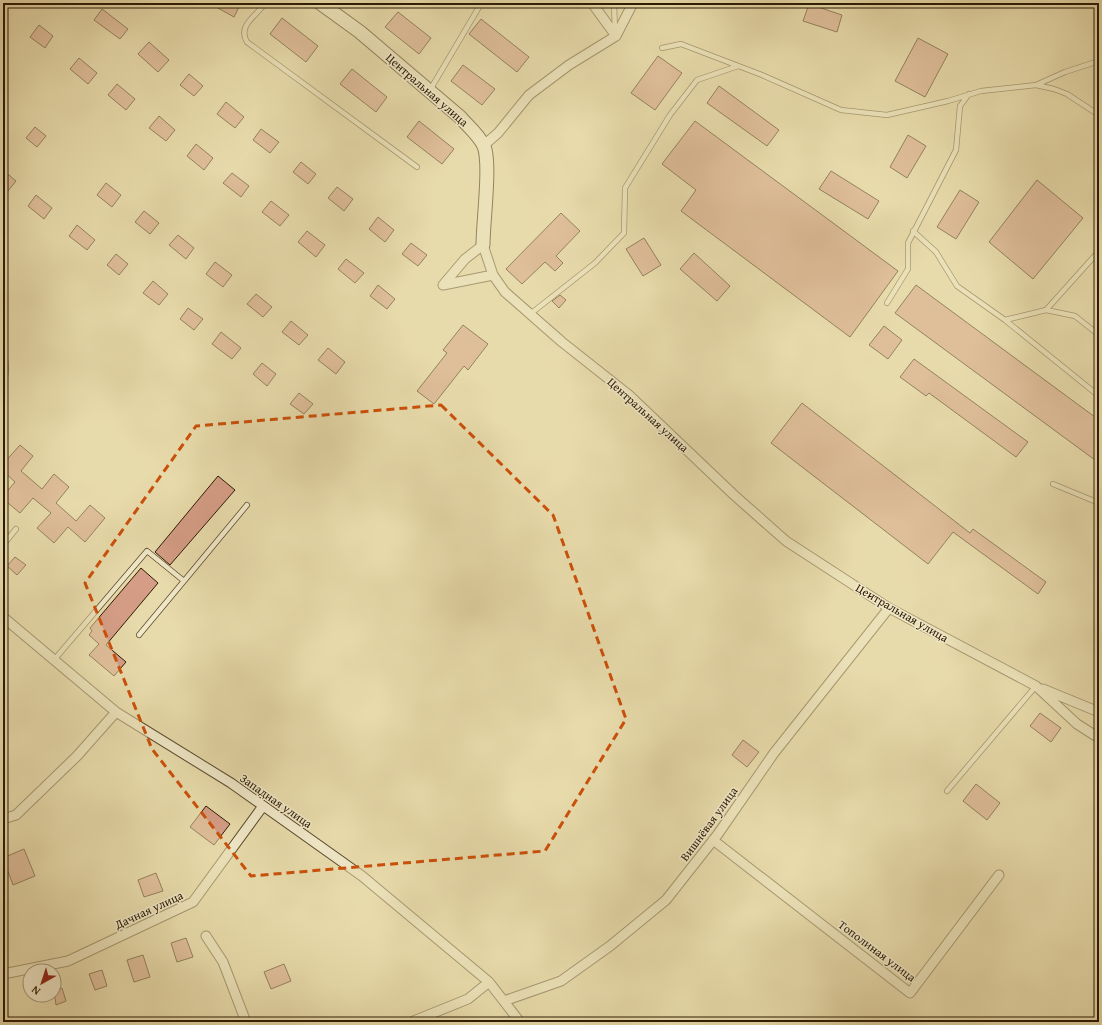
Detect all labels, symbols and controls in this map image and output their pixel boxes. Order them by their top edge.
street label: Центральная улица [382,49,472,130]
street label: Центральная улица [604,373,693,456]
street label: Центральная улица [853,579,952,646]
street label: Западная улица [237,769,316,832]
street label: Вишнёвая улица [676,783,742,864]
street label: Дачная улица [111,886,186,933]
street label: Тополиная улица [835,916,920,986]
north arrow [22,963,62,1003]
text: N [27,982,44,999]

